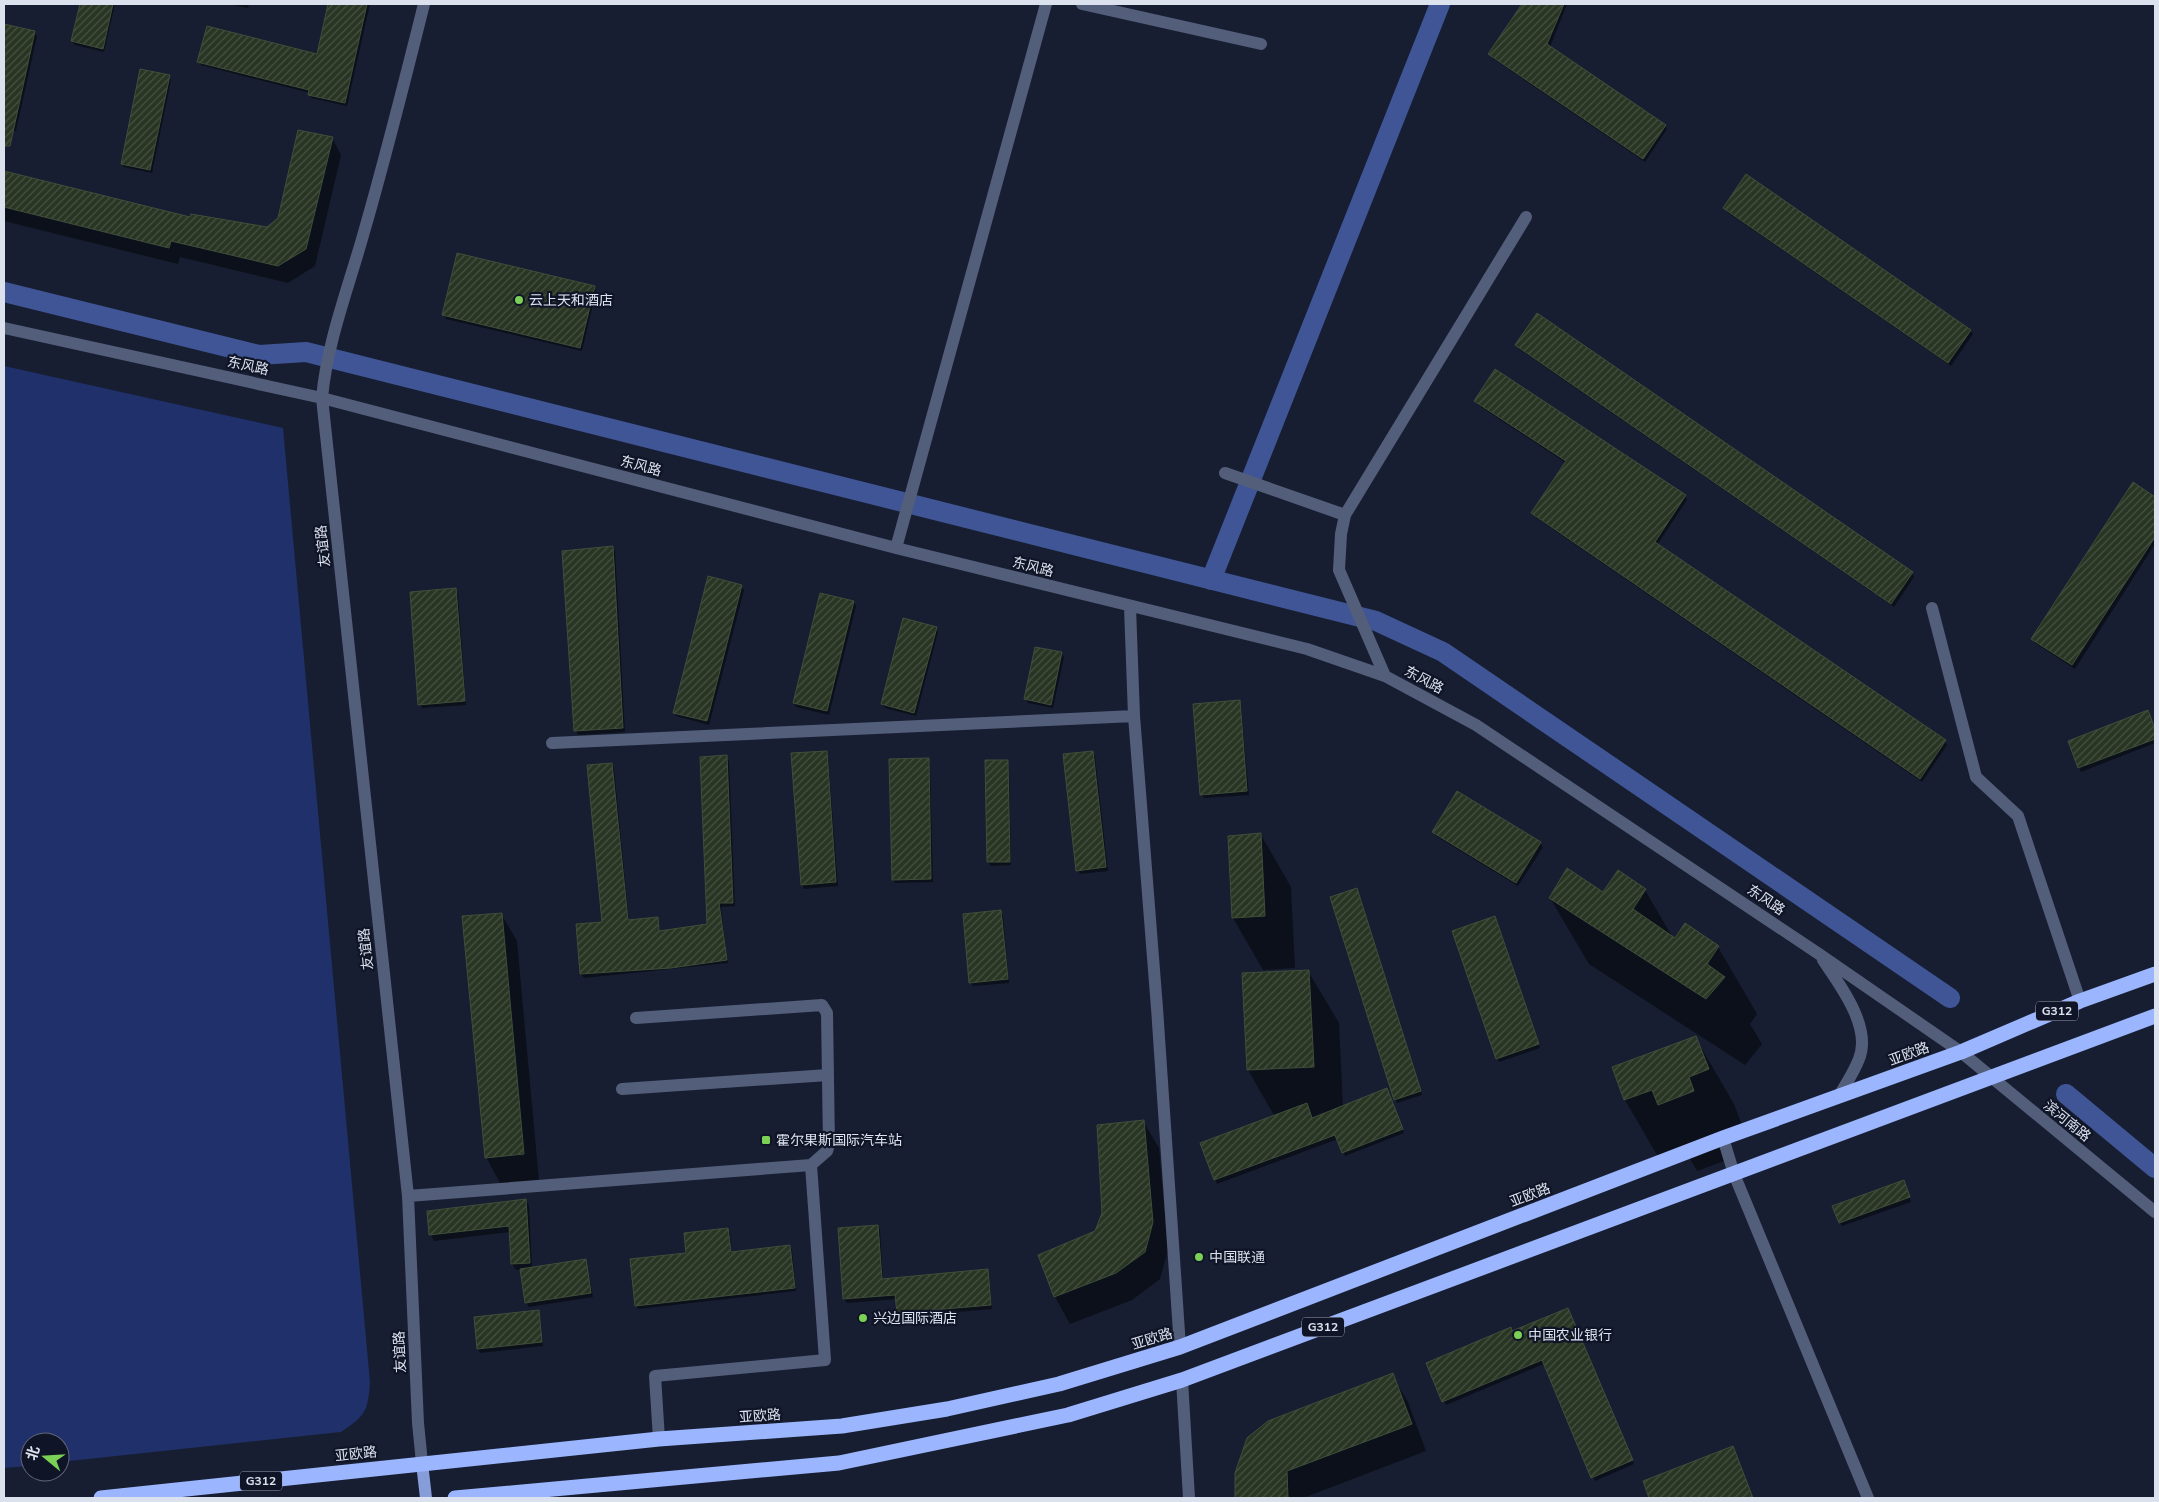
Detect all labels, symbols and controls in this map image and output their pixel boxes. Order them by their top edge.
place label: 云上天和酒店 [529,291,613,310]
marker: 云上天和酒店 [513,294,525,306]
street label: 东风路 [225,352,271,380]
street label: 东风路 [618,451,664,481]
street label: 友谊路 [311,524,335,568]
street label: 东风路 [1010,553,1056,581]
street label: 东风路 [1401,662,1447,698]
street label: 东风路 [1743,880,1789,920]
street label: 友谊路 [354,927,378,971]
road number: G312 [2036,1001,2078,1020]
street label: 亚欧路 [1886,1038,1932,1070]
street label: 滨河南路 [2039,1096,2095,1146]
place label: 霍尔果斯国际汽车站 [776,1131,902,1150]
marker: 霍尔果斯国际汽车站 [760,1134,772,1146]
street label: 亚欧路 [1507,1179,1553,1211]
place label: 中国联通 [1209,1248,1265,1267]
marker: 中国联通 [1193,1251,1205,1263]
place label: 兴边国际酒店 [873,1309,957,1328]
marker: 兴边国际酒店 [857,1312,869,1324]
road number: G312 [1302,1318,1344,1336]
street label: 亚欧路 [1129,1324,1175,1354]
place label: 中国农业银行 [1528,1326,1612,1345]
marker: 中国农业银行 [1512,1329,1524,1341]
street label: 友谊路 [389,1331,411,1373]
street label: 亚欧路 [738,1405,782,1427]
north arrow [20,1432,70,1482]
street label: 亚欧路 [334,1442,378,1466]
text: 北 [22,1444,44,1463]
road number: G312 [240,1472,282,1490]

